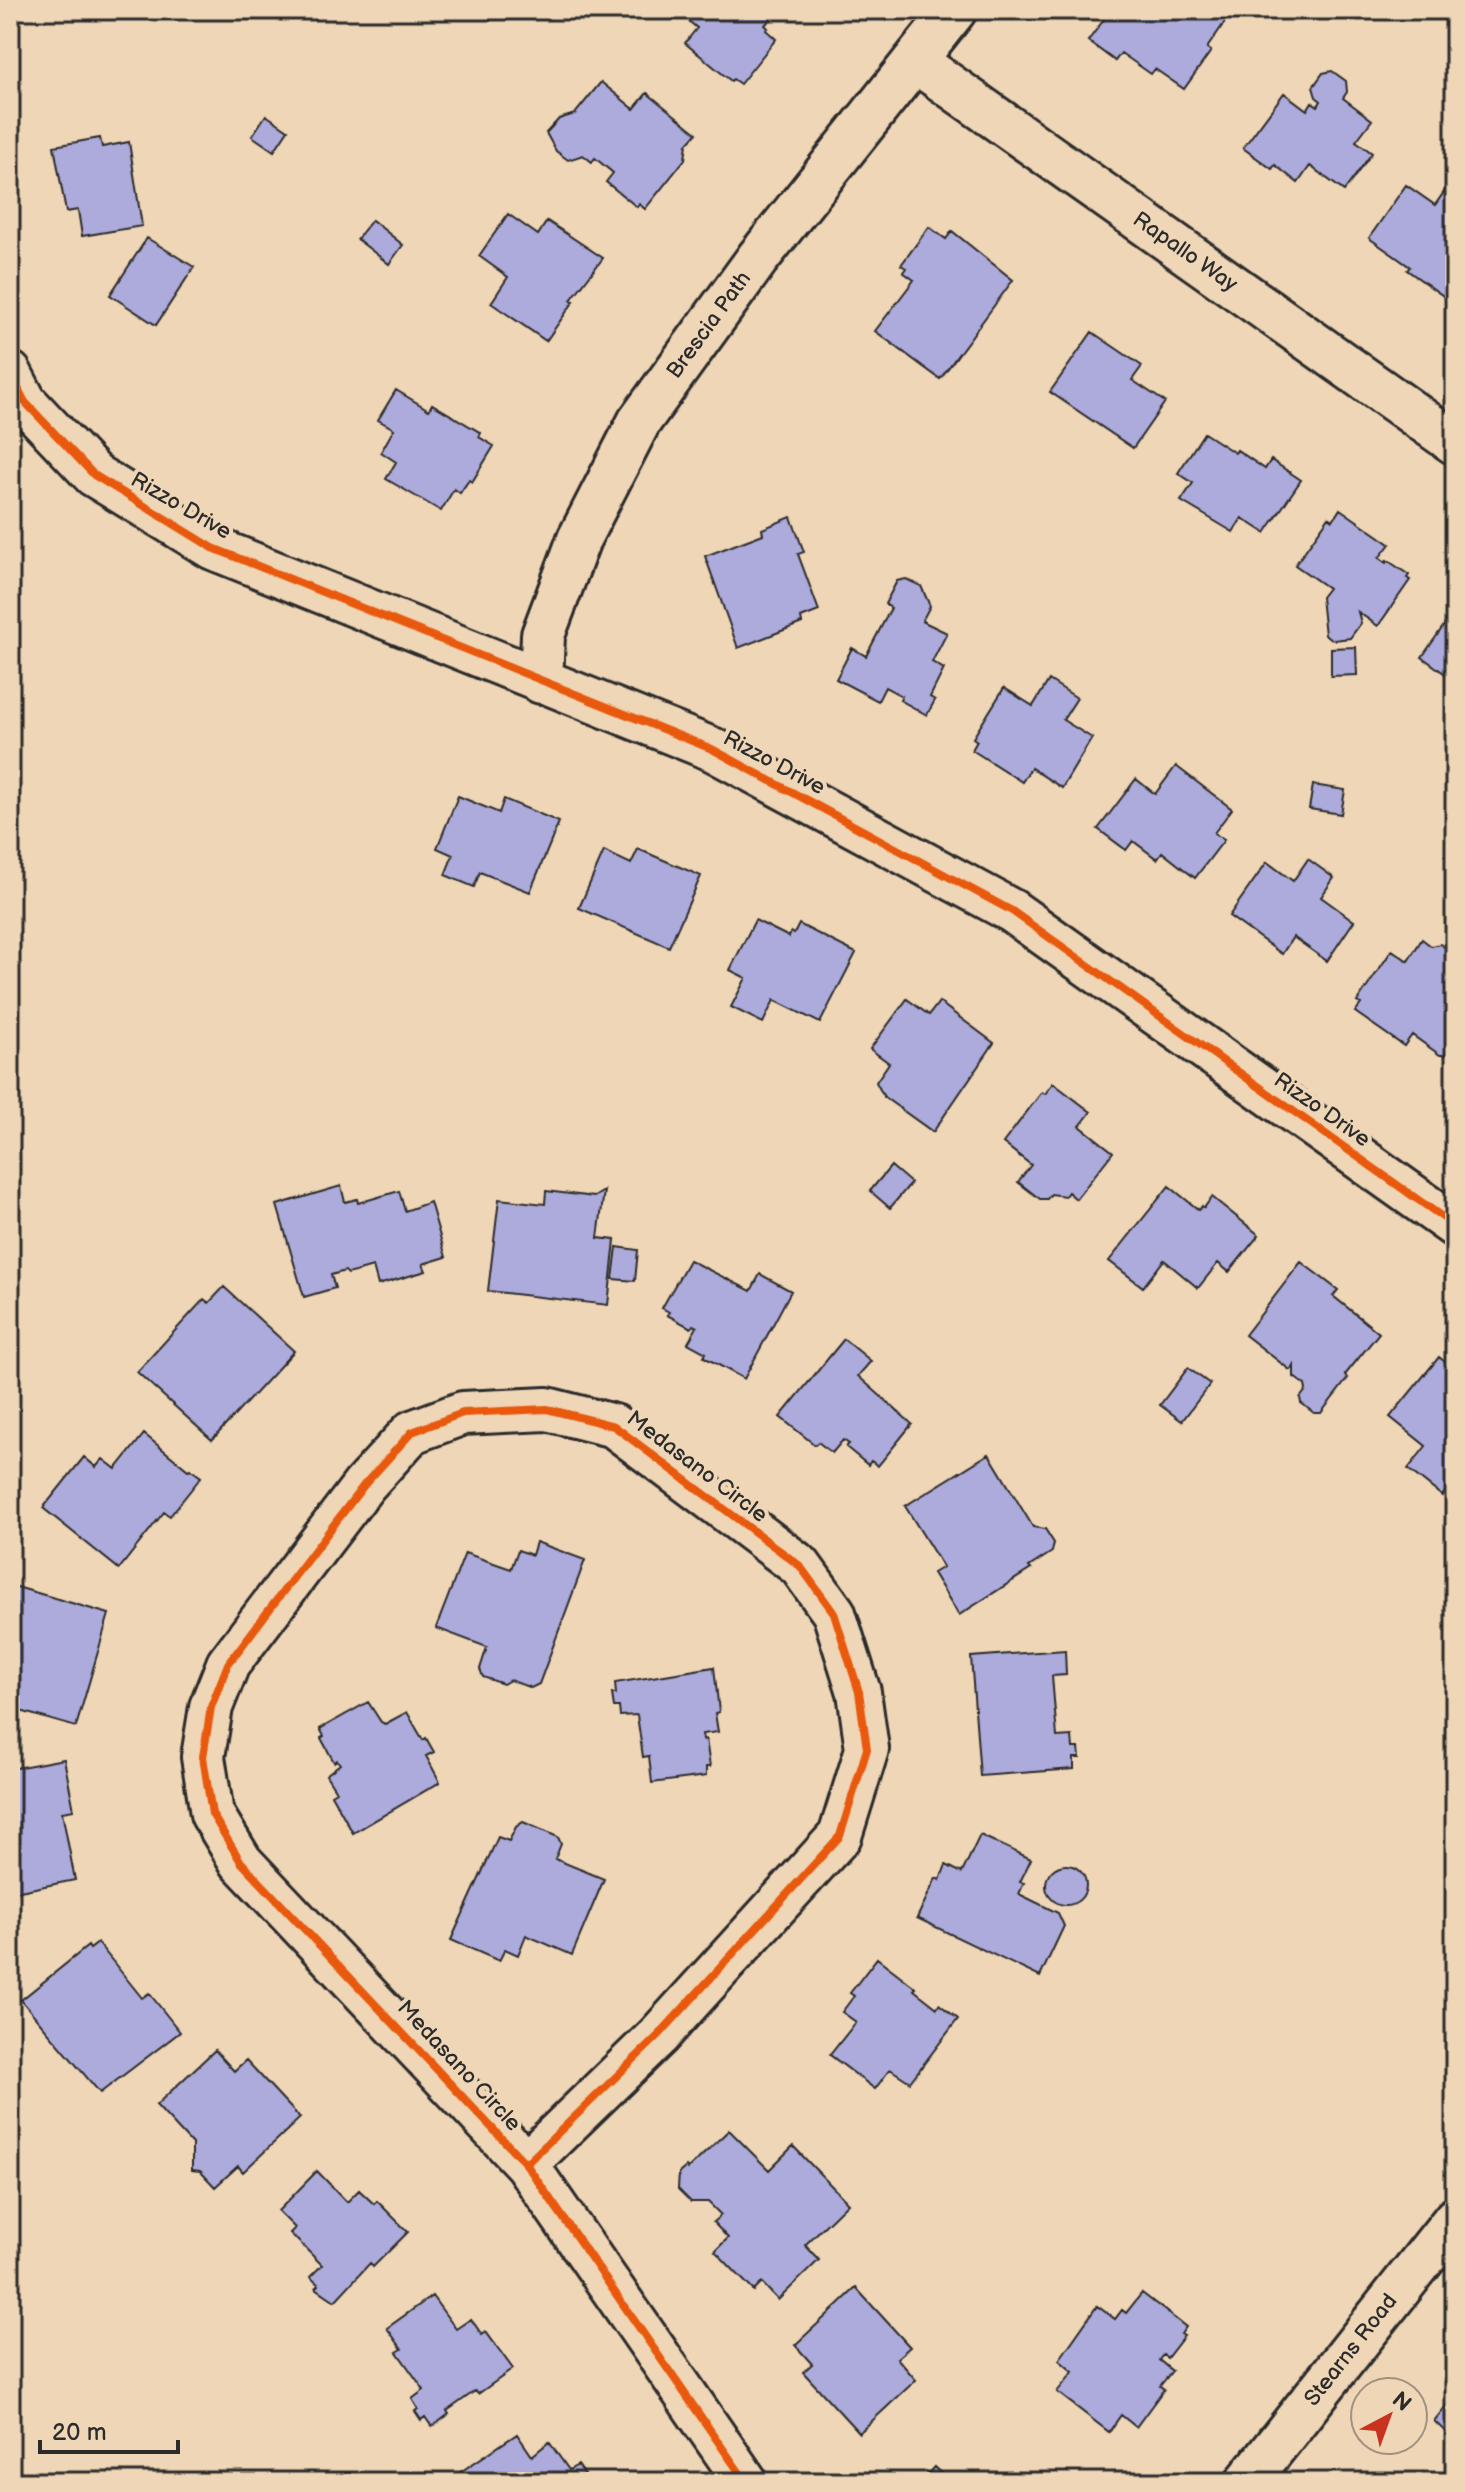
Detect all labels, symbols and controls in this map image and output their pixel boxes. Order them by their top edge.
street label: Rapallo Way [1127,206,1243,298]
street label: Brescia Path [661,266,757,384]
street label: Rizzo Drive [126,466,236,546]
street label: Rizzo Drive [718,725,830,801]
street label: Rizzo Drive [1268,1067,1376,1153]
street label: Medasano Circle [621,1405,773,1529]
street label: Medasano Circle [391,1995,527,2137]
street label: Stearns Road [1299,2288,1403,2412]
north arrow [1349,2376,1429,2456]
text: N [1386,2386,1416,2418]
scale bar [40,2404,178,2454]
text: 20 m [52,2418,107,2447]

